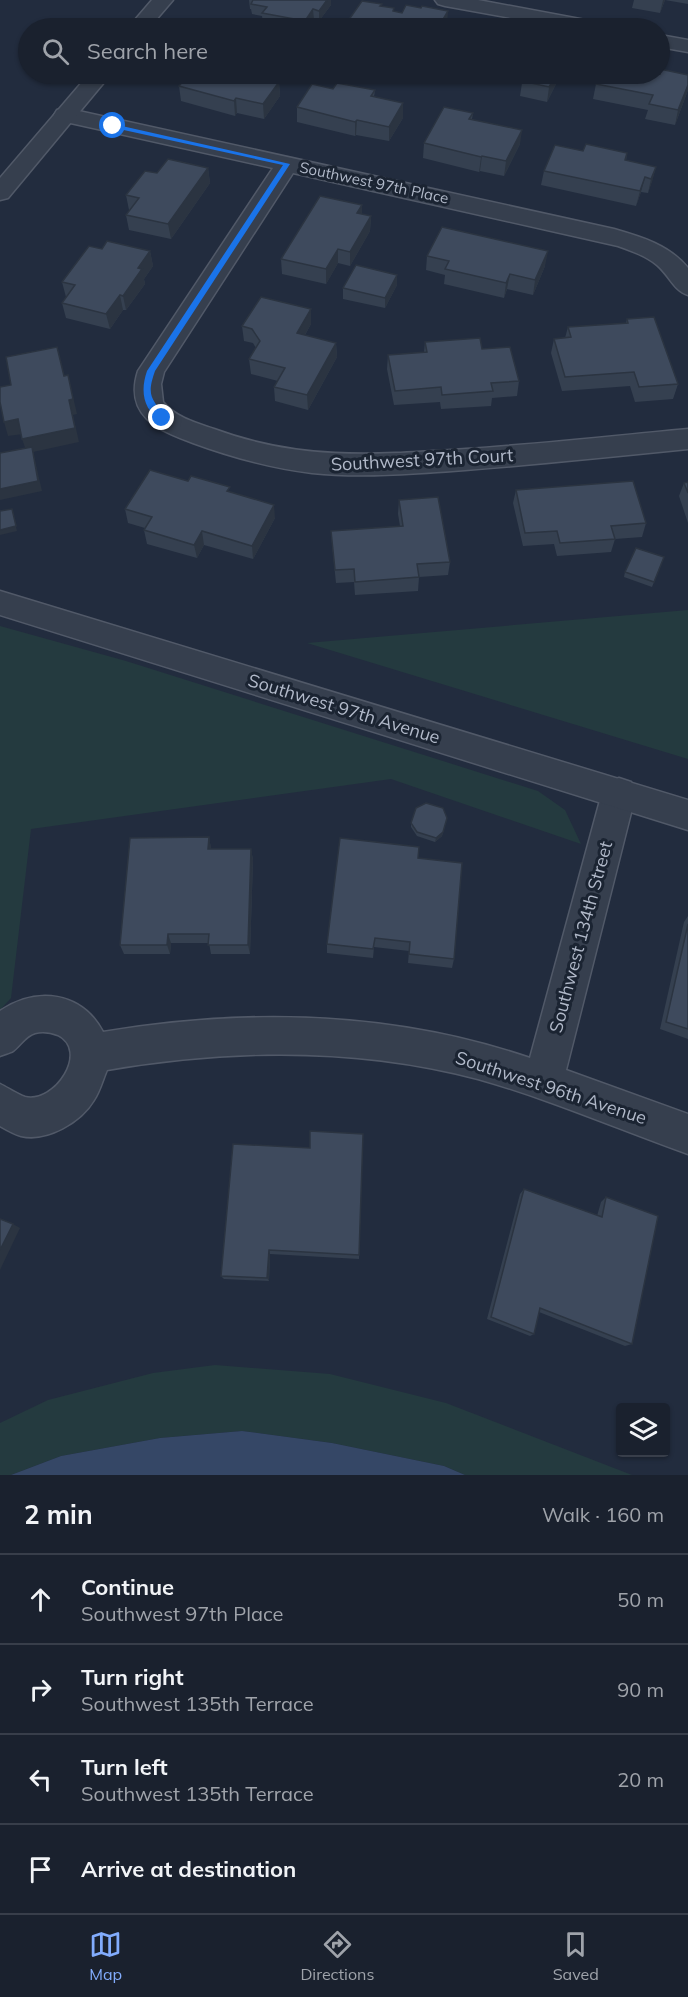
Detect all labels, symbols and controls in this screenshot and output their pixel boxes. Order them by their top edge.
search box [18,18,670,84]
icon: search [39,35,72,68]
text: Search here [87,37,208,65]
route start [99,112,125,138]
street label: Southwest 97th Place [298,157,450,208]
route end [148,404,174,430]
street label: Southwest 97th Court [330,443,514,476]
street label: Southwest 97th Avenue [245,668,443,749]
street label: Southwest 134th Street [544,839,617,1035]
street label: Southwest 96th Avenue [453,1046,650,1129]
map controls [616,1403,670,1457]
button: layers [616,1403,670,1457]
text: 2 min [24,1498,93,1531]
text: Walk · 160 m [542,1502,664,1527]
text: Continue [81,1573,174,1601]
icon: ahead [24,1583,57,1616]
text: 50 m [617,1587,664,1612]
text: Southwest 97th Place [81,1601,284,1626]
text: Turn right [81,1663,184,1691]
icon: right [24,1673,57,1706]
text: 90 m [617,1677,664,1702]
text: Southwest 135th Terrace [81,1691,314,1716]
text: Turn left [81,1753,168,1781]
icon: left [24,1763,57,1796]
text: 20 m [617,1767,664,1792]
text: Southwest 135th Terrace [81,1781,314,1806]
icon: arrive [24,1853,57,1886]
text: Arrive at destination [81,1855,296,1883]
tab: Map [89,1928,122,1984]
tab: Directions [300,1928,374,1984]
tab: Saved [553,1928,599,1984]

